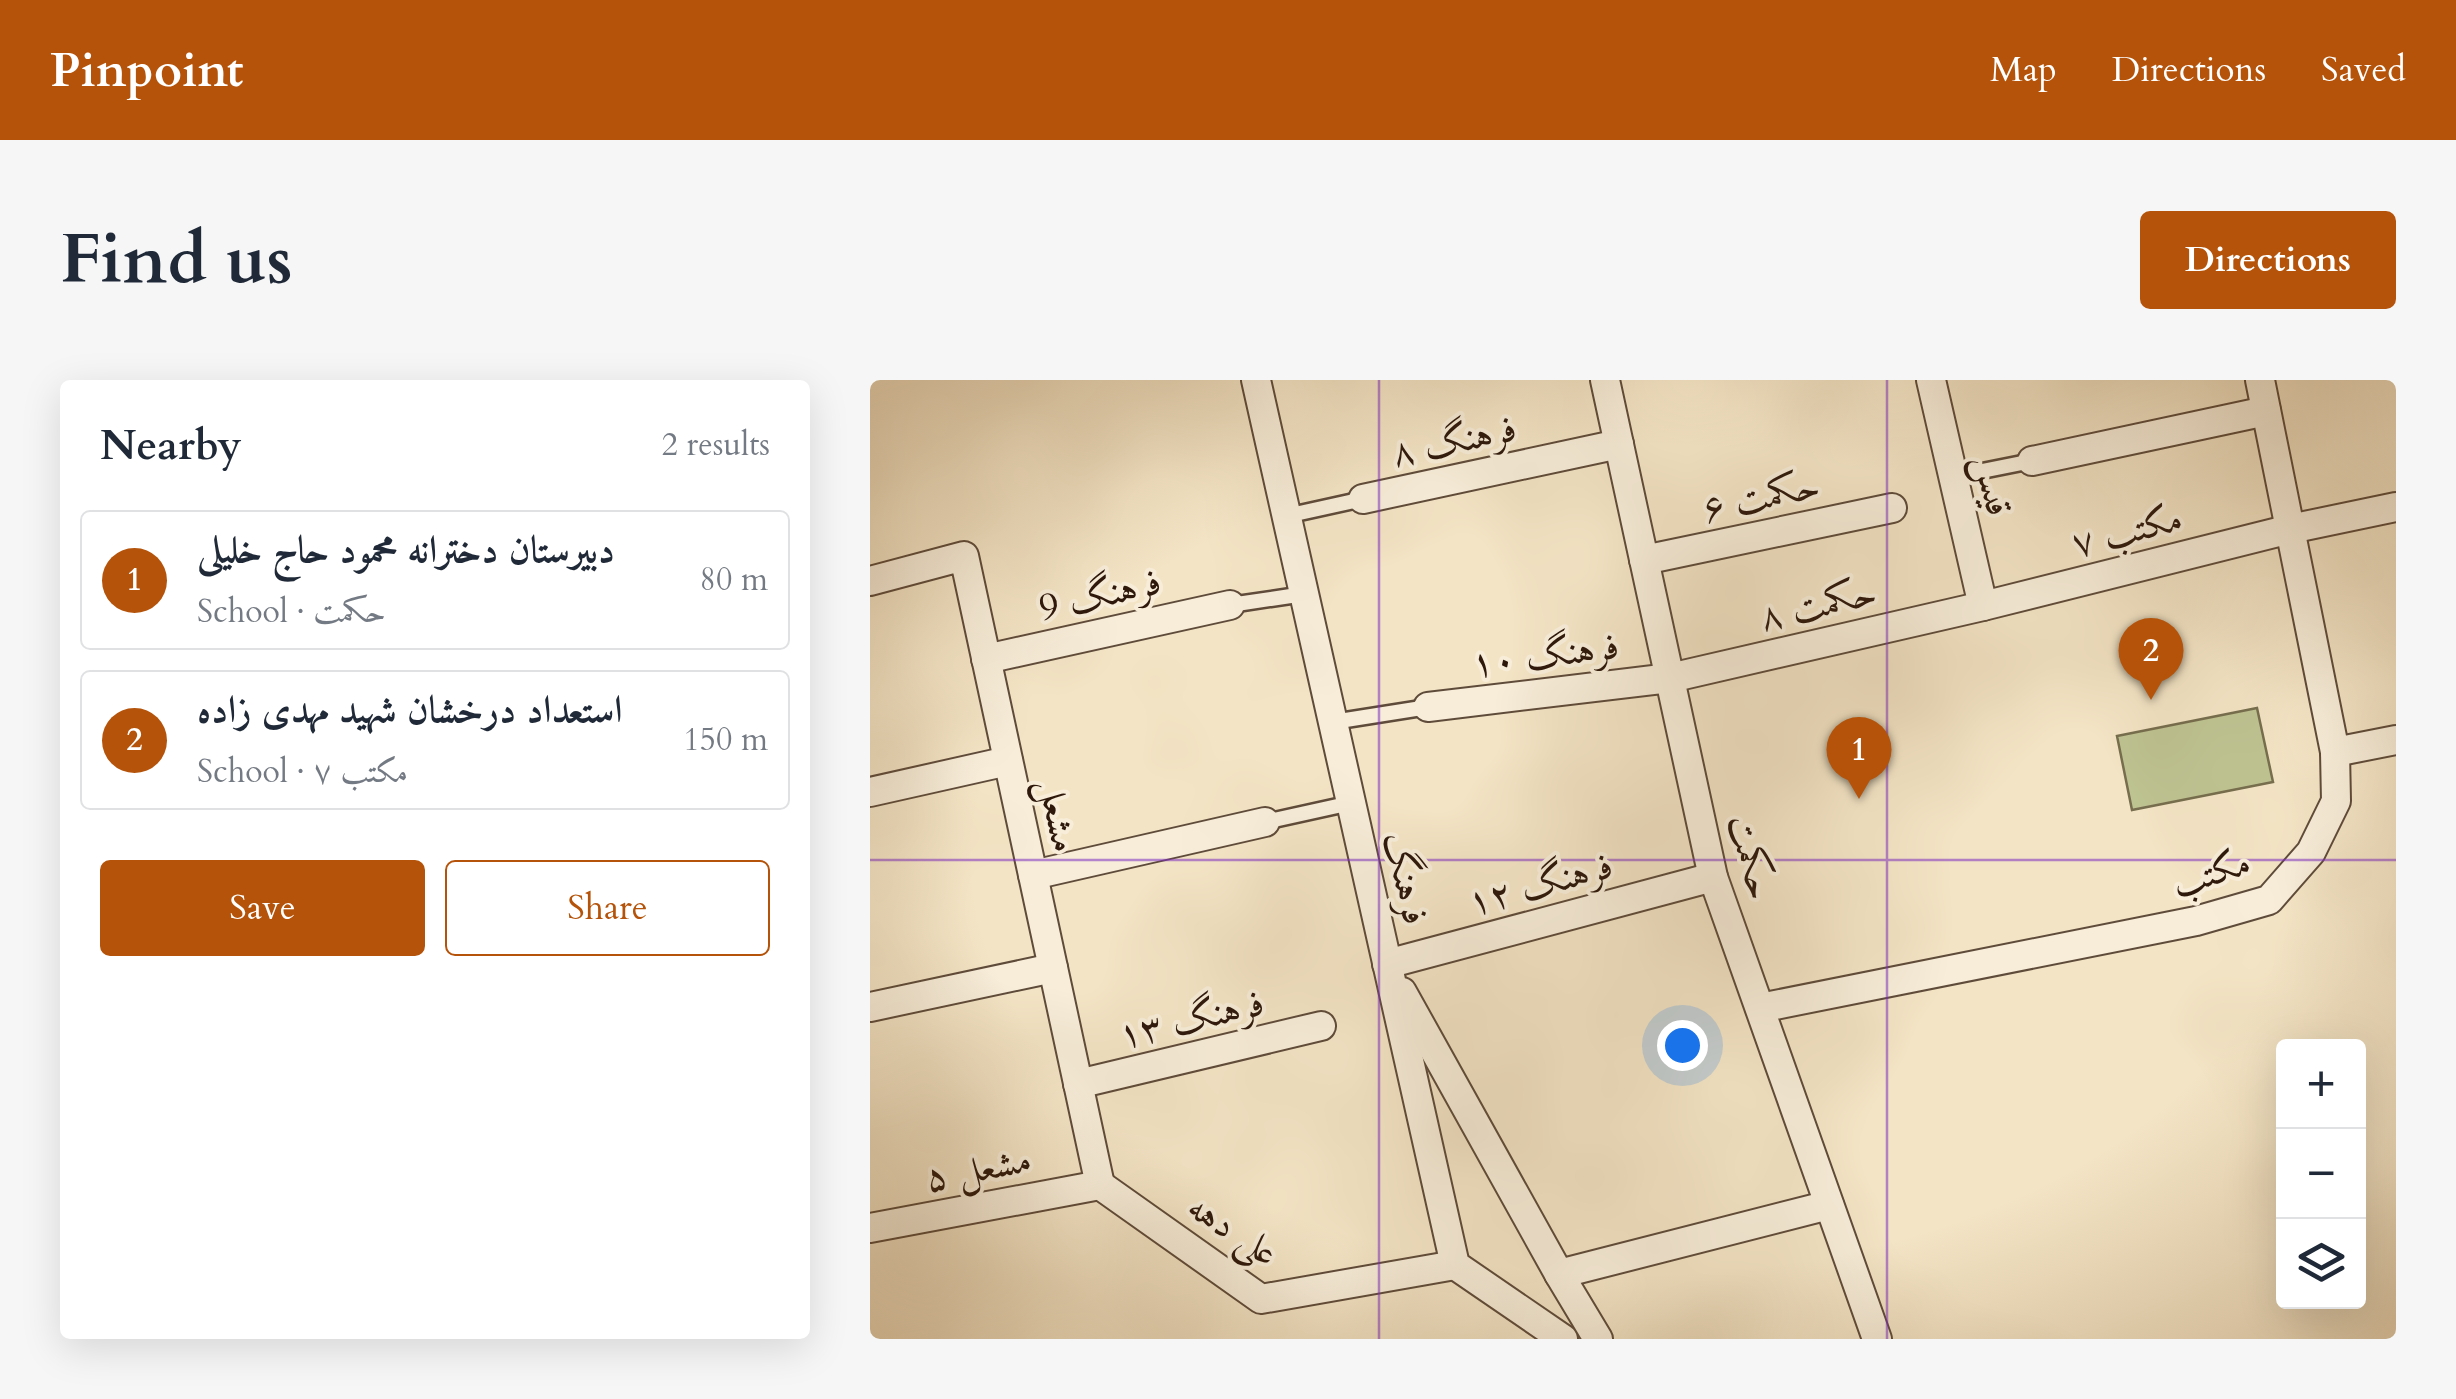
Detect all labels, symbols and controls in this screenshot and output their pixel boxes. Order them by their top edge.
text: Pinpoint [50,38,243,103]
text: Map [1990,46,2057,94]
text: Directions [2112,46,2266,94]
text: Saved [2321,46,2406,94]
button: Directions [2140,211,2396,309]
text: Find us [60,213,293,307]
street label: فرهنگ ۸ [1387,402,1521,480]
text: Nearby [100,417,242,474]
text: 2 results [662,423,770,467]
street label: قیس [1961,449,2025,521]
street label: حکمت ۶ [1698,459,1824,535]
street label: مکتب ۷ [2066,492,2188,570]
text: دبيرستان دخترانه محمود حاج خلیلی [197,524,615,576]
street label: فرهنگ 9 [1034,556,1166,634]
text: 1 [126,558,143,602]
text: 80 m [700,558,768,602]
street label: حکمت ۸ [1754,566,1882,644]
text: School · حکمت [197,590,386,634]
pin: 2 [2118,618,2184,700]
street label: فرهنگ ۱۰ [1468,620,1622,690]
text: استعداد درخشان شهید مهدی زاده [197,684,622,736]
pin: 1 [1826,716,1892,799]
text: 2 [126,718,143,762]
text: 150 m [683,718,768,762]
text: School · مکتب ۷ [197,750,408,794]
street label: مشعل [1025,773,1091,857]
street label: حکمت [1715,809,1787,905]
street label: فرهنگ [1370,826,1442,930]
street label: مکتب [2165,836,2257,910]
street label: فرهنگ ۱۲ [1462,840,1618,928]
button: Save [100,860,425,956]
button: Share [445,860,770,956]
street label: فرهنگ ۱۳ [1113,977,1269,1061]
your location [1657,1020,1708,1071]
map controls [2276,1039,2366,1309]
button: + [2276,1039,2366,1129]
button: − [2276,1129,2366,1219]
street label: مشعل ۵ [920,1133,1036,1205]
street label: علی دهه [1177,1181,1289,1280]
button: layers [2276,1219,2366,1309]

